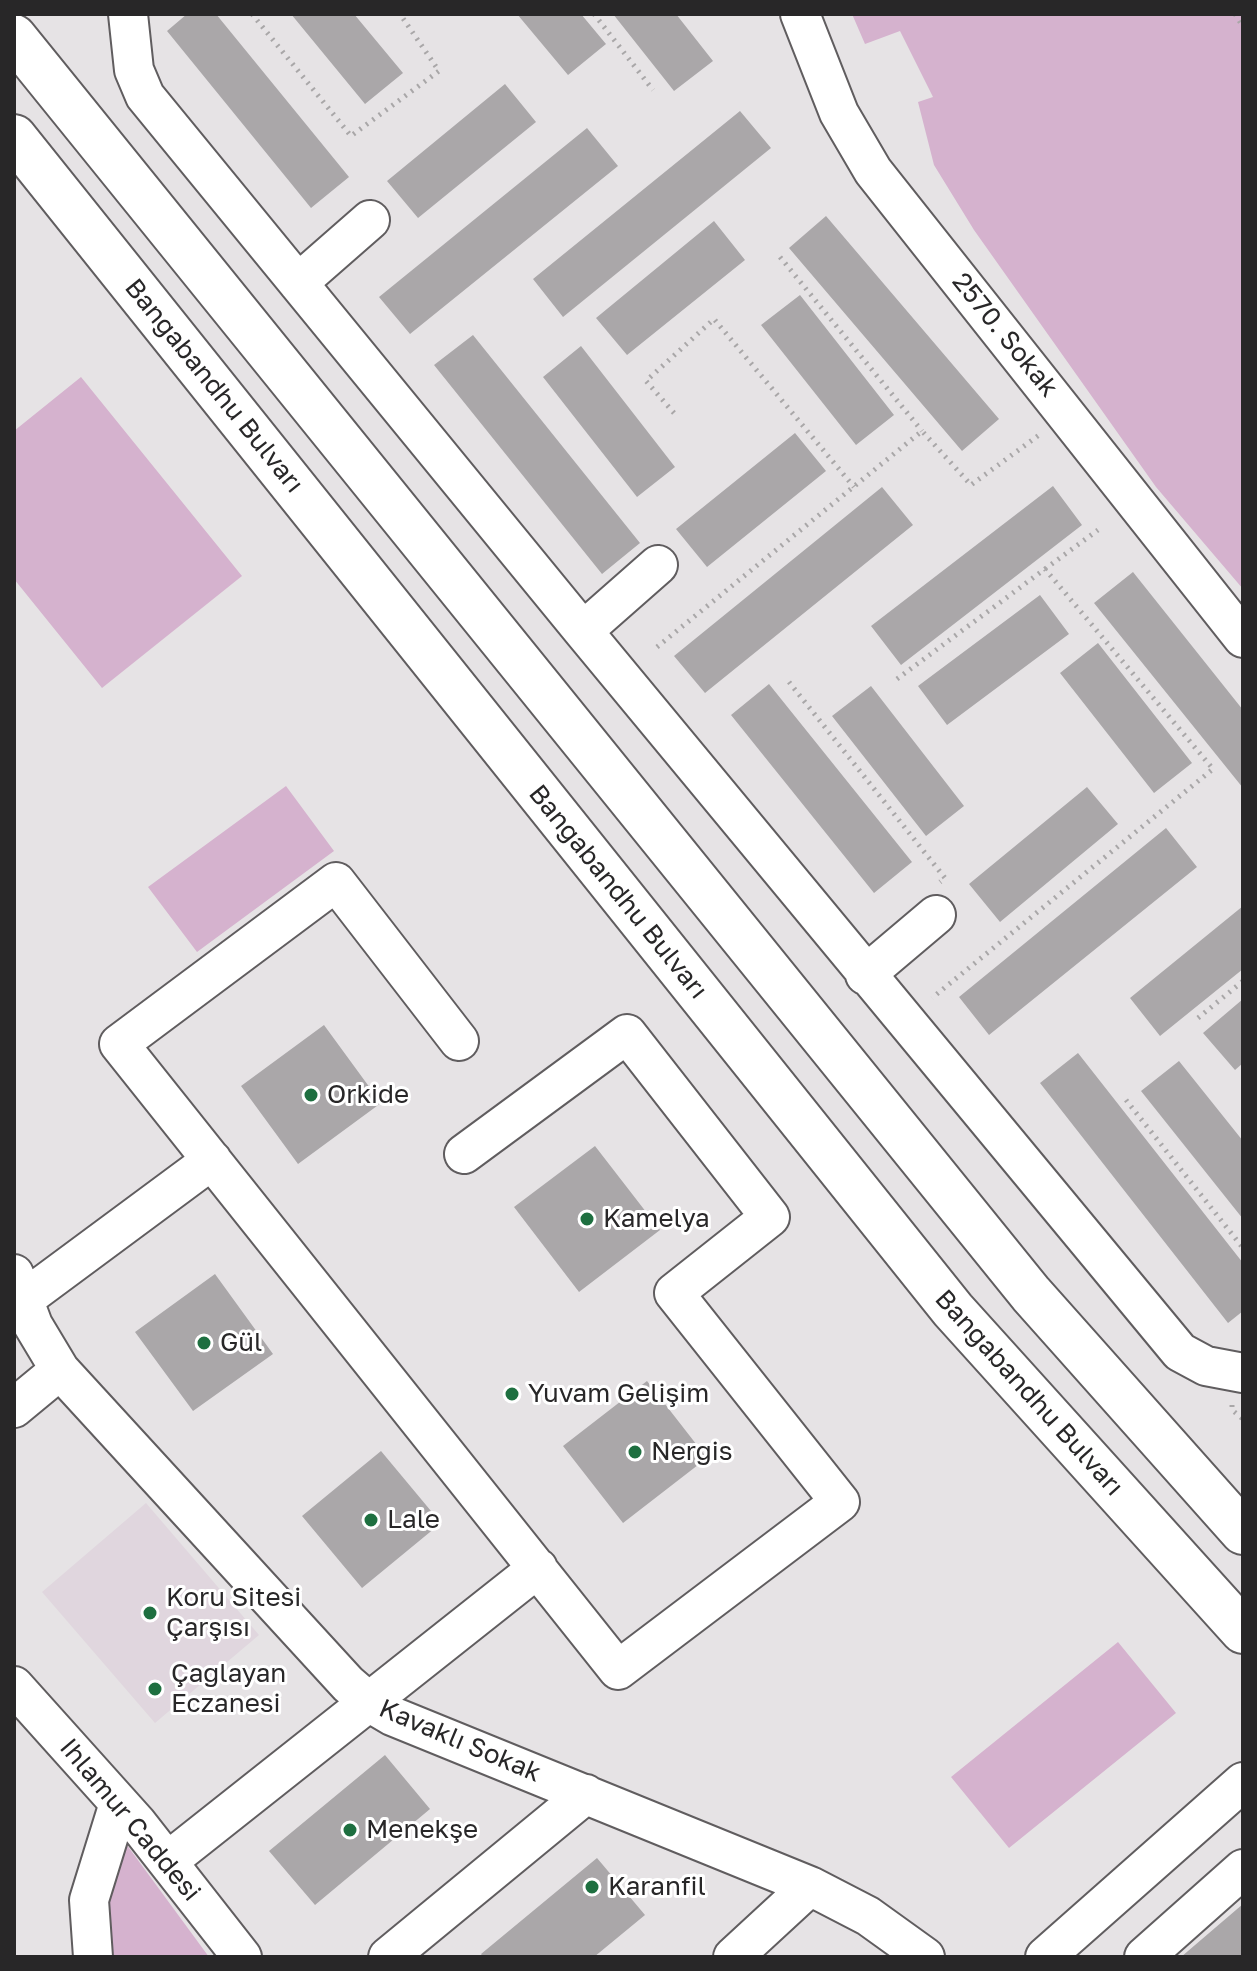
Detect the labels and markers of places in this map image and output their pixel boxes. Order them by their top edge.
place label: Orkide [327,1079,409,1111]
marker: Orkide [302,1086,320,1104]
place label: Kamelya [603,1203,710,1235]
marker: Kamelya [578,1210,596,1228]
place label: Gül [220,1327,262,1359]
marker: Gül [195,1334,213,1352]
place label: Yuvam Gelişim [528,1378,709,1410]
marker: Yuvam Gelişim [503,1385,521,1403]
place label: Nergis [651,1436,732,1468]
marker: Nergis [626,1443,644,1461]
place label: Lale [387,1504,440,1536]
marker: Lale [362,1511,380,1529]
place label: Koru Sitesi Çarşısı [166,1582,301,1644]
marker: Koru Sitesi Çarşısı [141,1604,159,1622]
place label: Çağlayan Eczanesi [171,1658,286,1720]
marker: Çağlayan Eczanesi [146,1680,164,1698]
place label: Menekşe [366,1814,478,1846]
marker: Menekşe [341,1821,359,1839]
place label: Karanfil [608,1871,706,1903]
marker: Karanfil [583,1878,601,1896]

